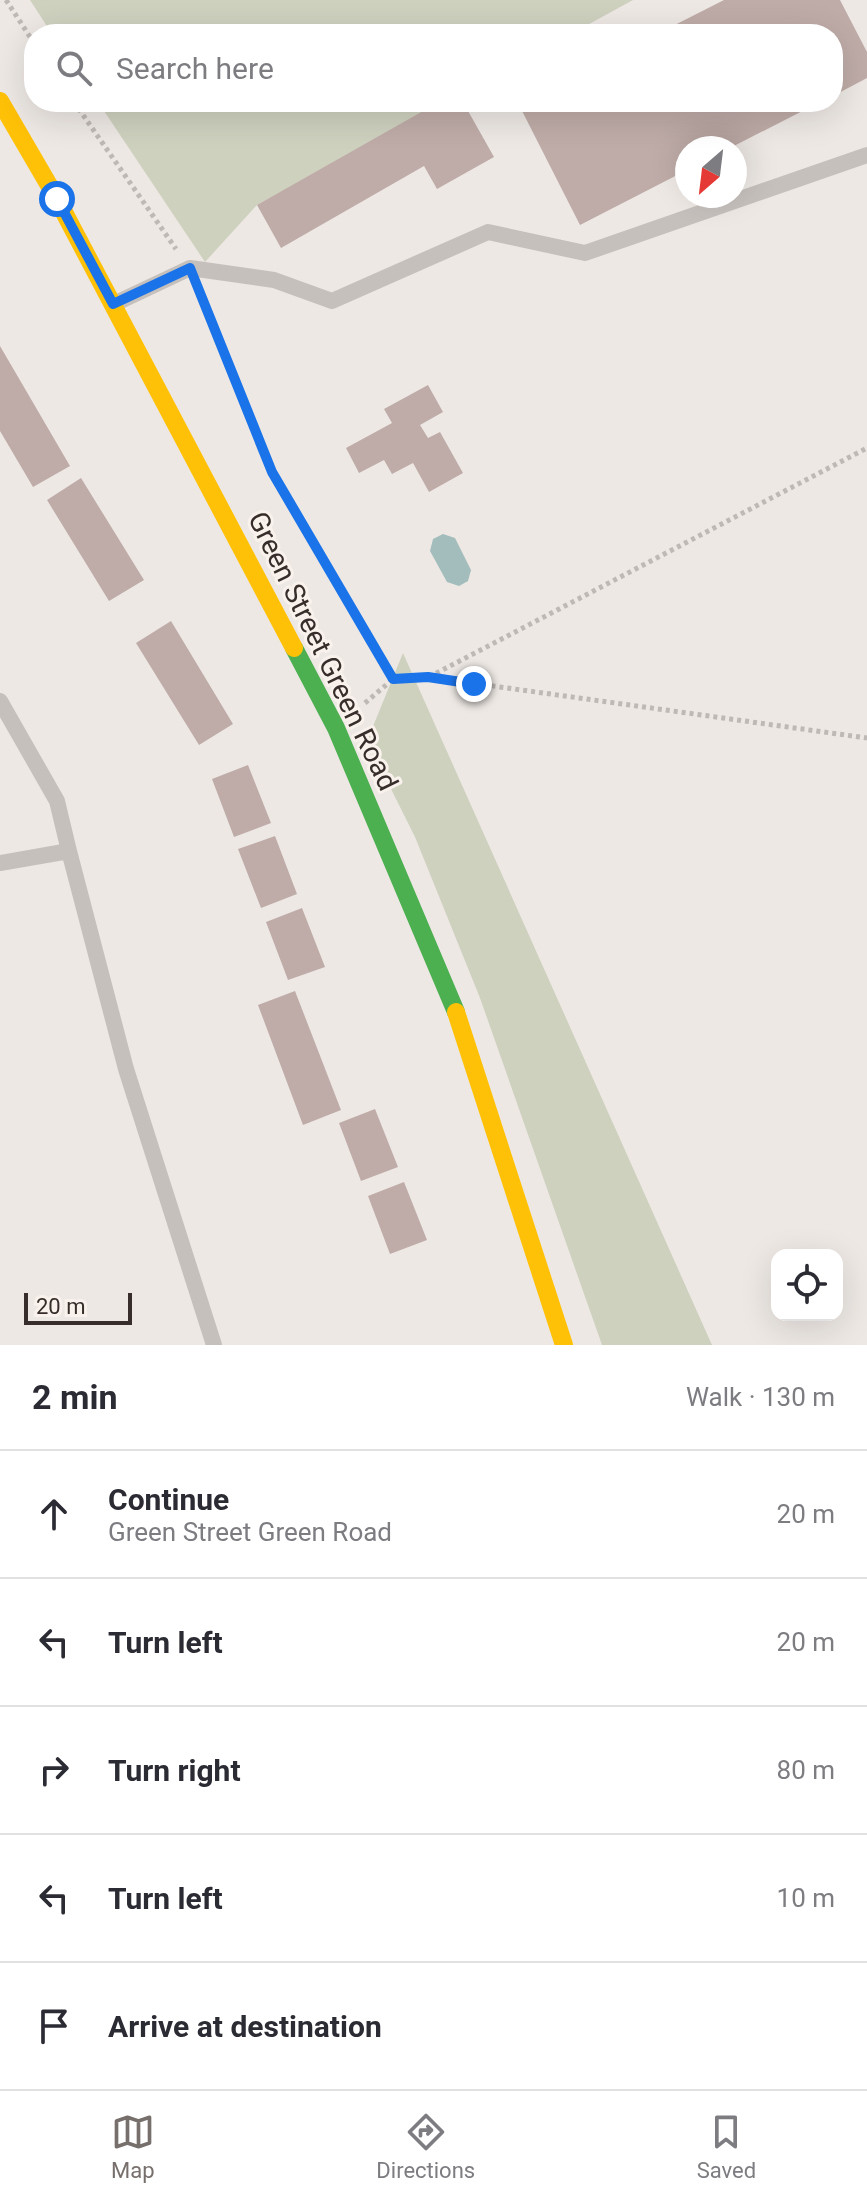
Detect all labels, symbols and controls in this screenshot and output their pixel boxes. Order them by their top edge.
search box [24,24,843,112]
icon: search [52,46,96,90]
text: Search here [116,51,274,86]
north arrow [675,136,747,208]
route start [39,181,75,217]
street label: Green Street Green Road [241,506,405,796]
route end [456,666,492,702]
map controls [771,1249,843,1321]
button: locate [771,1249,843,1321]
scale bar [24,1289,132,1325]
text: 20 m [36,1294,85,1319]
text: 2 min [32,1377,117,1417]
text: Walk · 130 m [686,1382,835,1412]
text: Continue [108,1482,229,1517]
icon: ahead [32,1492,76,1536]
text: 20 m [777,1499,835,1529]
text: Green Street Green Road [108,1517,392,1547]
icon: left [32,1620,76,1664]
text: Turn left [108,1625,223,1660]
text: 20 m [777,1627,835,1657]
icon: right [32,1748,76,1792]
text: Turn right [108,1753,241,1788]
text: 80 m [777,1755,835,1785]
icon: left [32,1876,76,1920]
text: Turn left [108,1881,223,1916]
text: 10 m [777,1883,835,1913]
icon: arrive [32,2004,76,2048]
text: Arrive at destination [108,2009,382,2044]
tab: Map [111,2110,155,2183]
tab: Directions [376,2110,475,2183]
tab: Saved [697,2110,756,2183]

